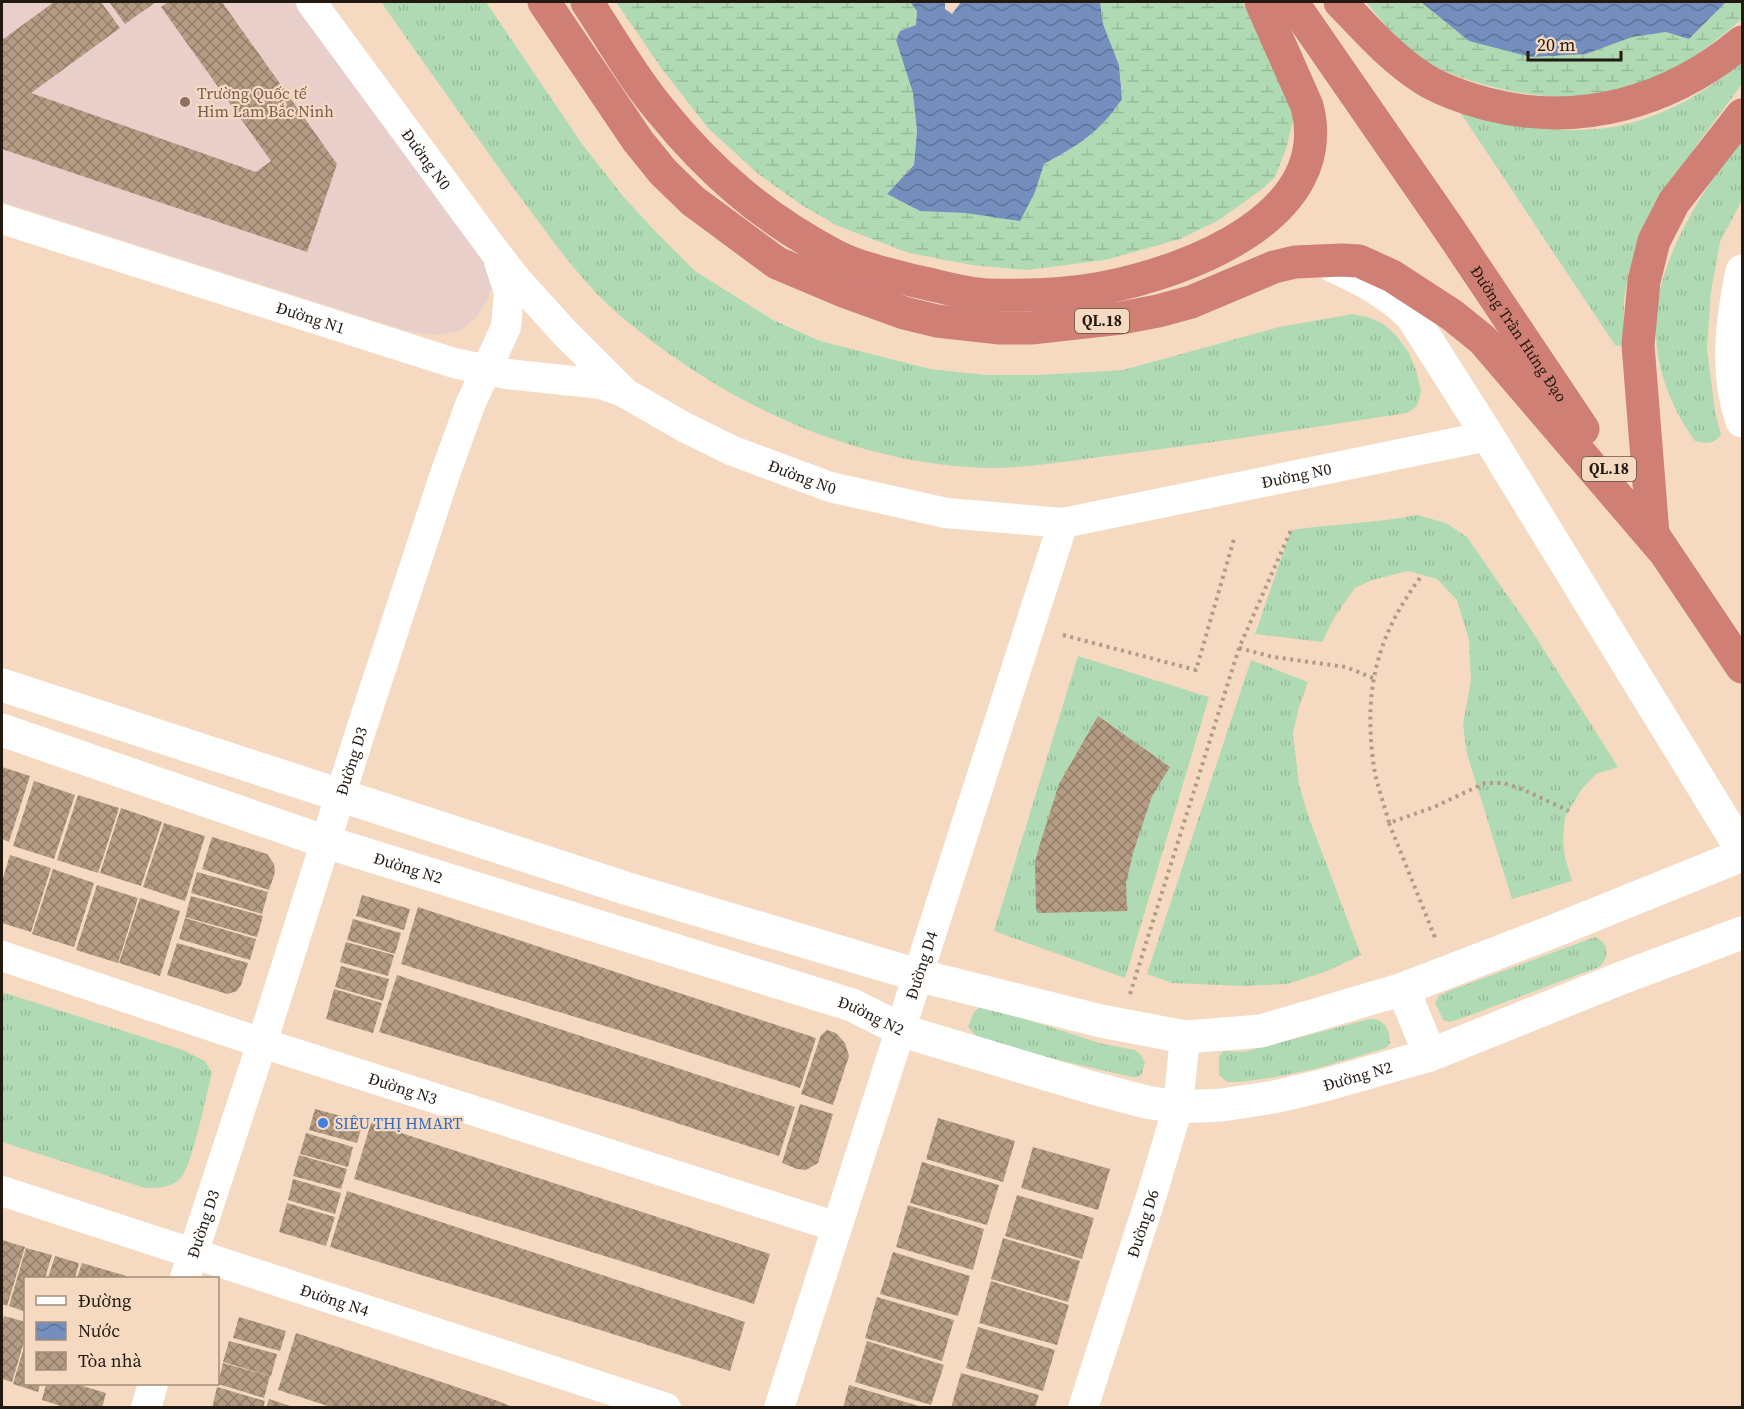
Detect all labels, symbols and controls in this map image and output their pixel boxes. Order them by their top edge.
scale bar [1528,24,1621,62]
text: 20 m [1537,32,1575,57]
place label: Trường Quốc tế Him Lam Bắc Ninh [197,82,334,122]
marker: Trường Quốc tế Him Lam Bắc Ninh [178,95,192,109]
street label: Đường N0 [397,124,456,194]
street label: Đường Trần Hưng Đạo [1465,261,1573,406]
street label: Đường N1 [274,296,348,339]
road number: QL.18 [1075,309,1129,333]
street label: Đường N0 [765,454,838,499]
street label: Đường N0 [1259,457,1333,493]
road number: QL.18 [1582,457,1636,481]
street label: Đường D3 [330,724,372,798]
street label: Đường N2 [371,846,445,889]
street label: Đường D4 [900,928,942,1002]
street label: Đường N2 [835,990,908,1040]
street label: Đường N2 [1320,1055,1395,1096]
street label: Đường N3 [366,1067,440,1109]
place label: SIÊU THỊ HMART [335,1112,463,1134]
marker: SIÊU THỊ HMART [316,1116,330,1130]
street label: Đường D3 [181,1187,224,1261]
street label: Đường D6 [1121,1187,1164,1260]
legend [24,1277,219,1385]
street label: Đường N4 [298,1278,372,1321]
text: Đường [78,1288,131,1313]
text: Nước [78,1318,120,1343]
text: Tòa nhà [78,1348,143,1373]

